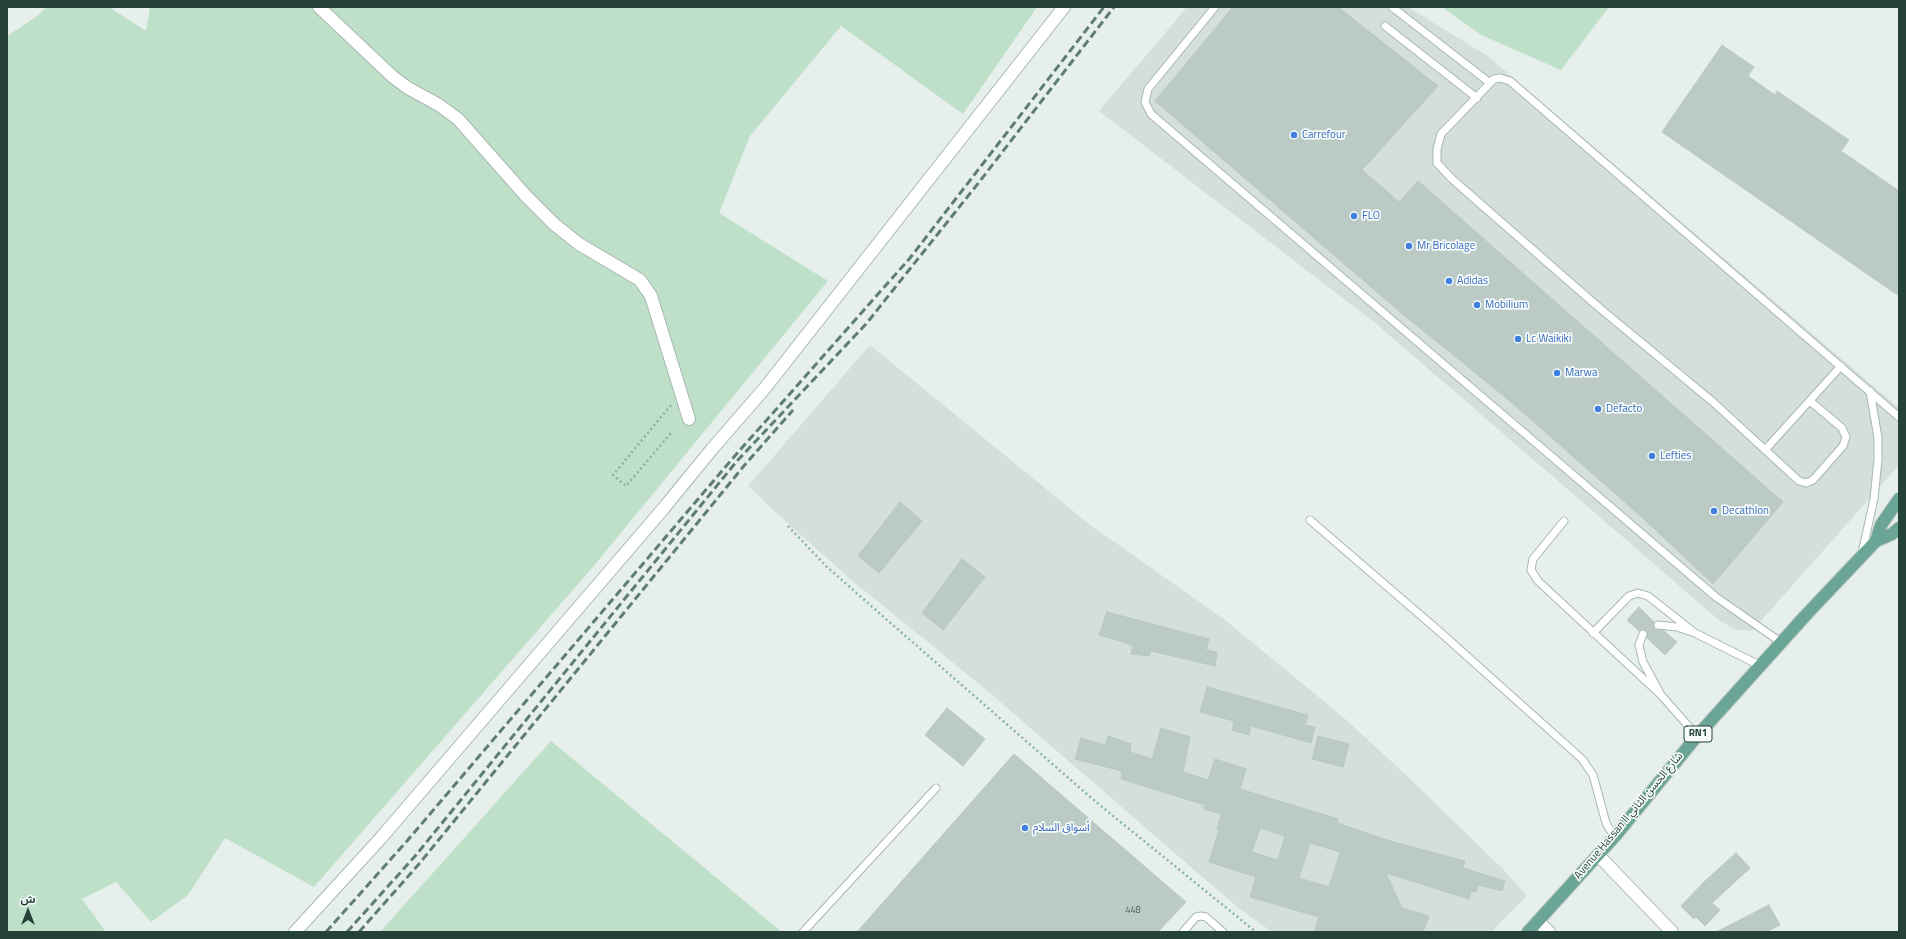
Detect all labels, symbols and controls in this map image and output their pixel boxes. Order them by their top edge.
place label: Carrefour [1302,128,1346,142]
marker: Carrefour [1289,130,1299,140]
place label: FLO [1362,209,1380,223]
marker: FLO [1349,211,1359,221]
place label: Mr Bricolage [1417,239,1475,253]
marker: Mr Bricolage [1404,241,1414,251]
place label: Adidas [1457,274,1488,288]
marker: Adidas [1444,276,1454,286]
place label: Mobilium [1485,298,1528,312]
marker: Mobilium [1472,300,1482,310]
place label: Lc Waikiki [1526,332,1571,346]
marker: Lc Waikiki [1513,334,1523,344]
place label: Marwa [1565,366,1597,380]
marker: Marwa [1552,368,1562,378]
place label: Defacto [1606,402,1642,416]
marker: Defacto [1593,404,1603,414]
place label: Lefties [1660,449,1691,463]
marker: Lefties [1647,451,1657,461]
place label: Decathlon [1722,504,1769,518]
marker: Decathlon [1709,506,1719,516]
road number: RN1 [1684,726,1712,742]
street label: Avenue Hassan II شارع الحسن الثاني [1572,750,1686,882]
place label: أسواق السلام [1033,821,1090,835]
marker: أسواق السلام [1020,823,1030,833]
north arrow [8,891,48,931]
text: ش [20,891,36,907]
house number: 448 [1125,906,1141,916]

